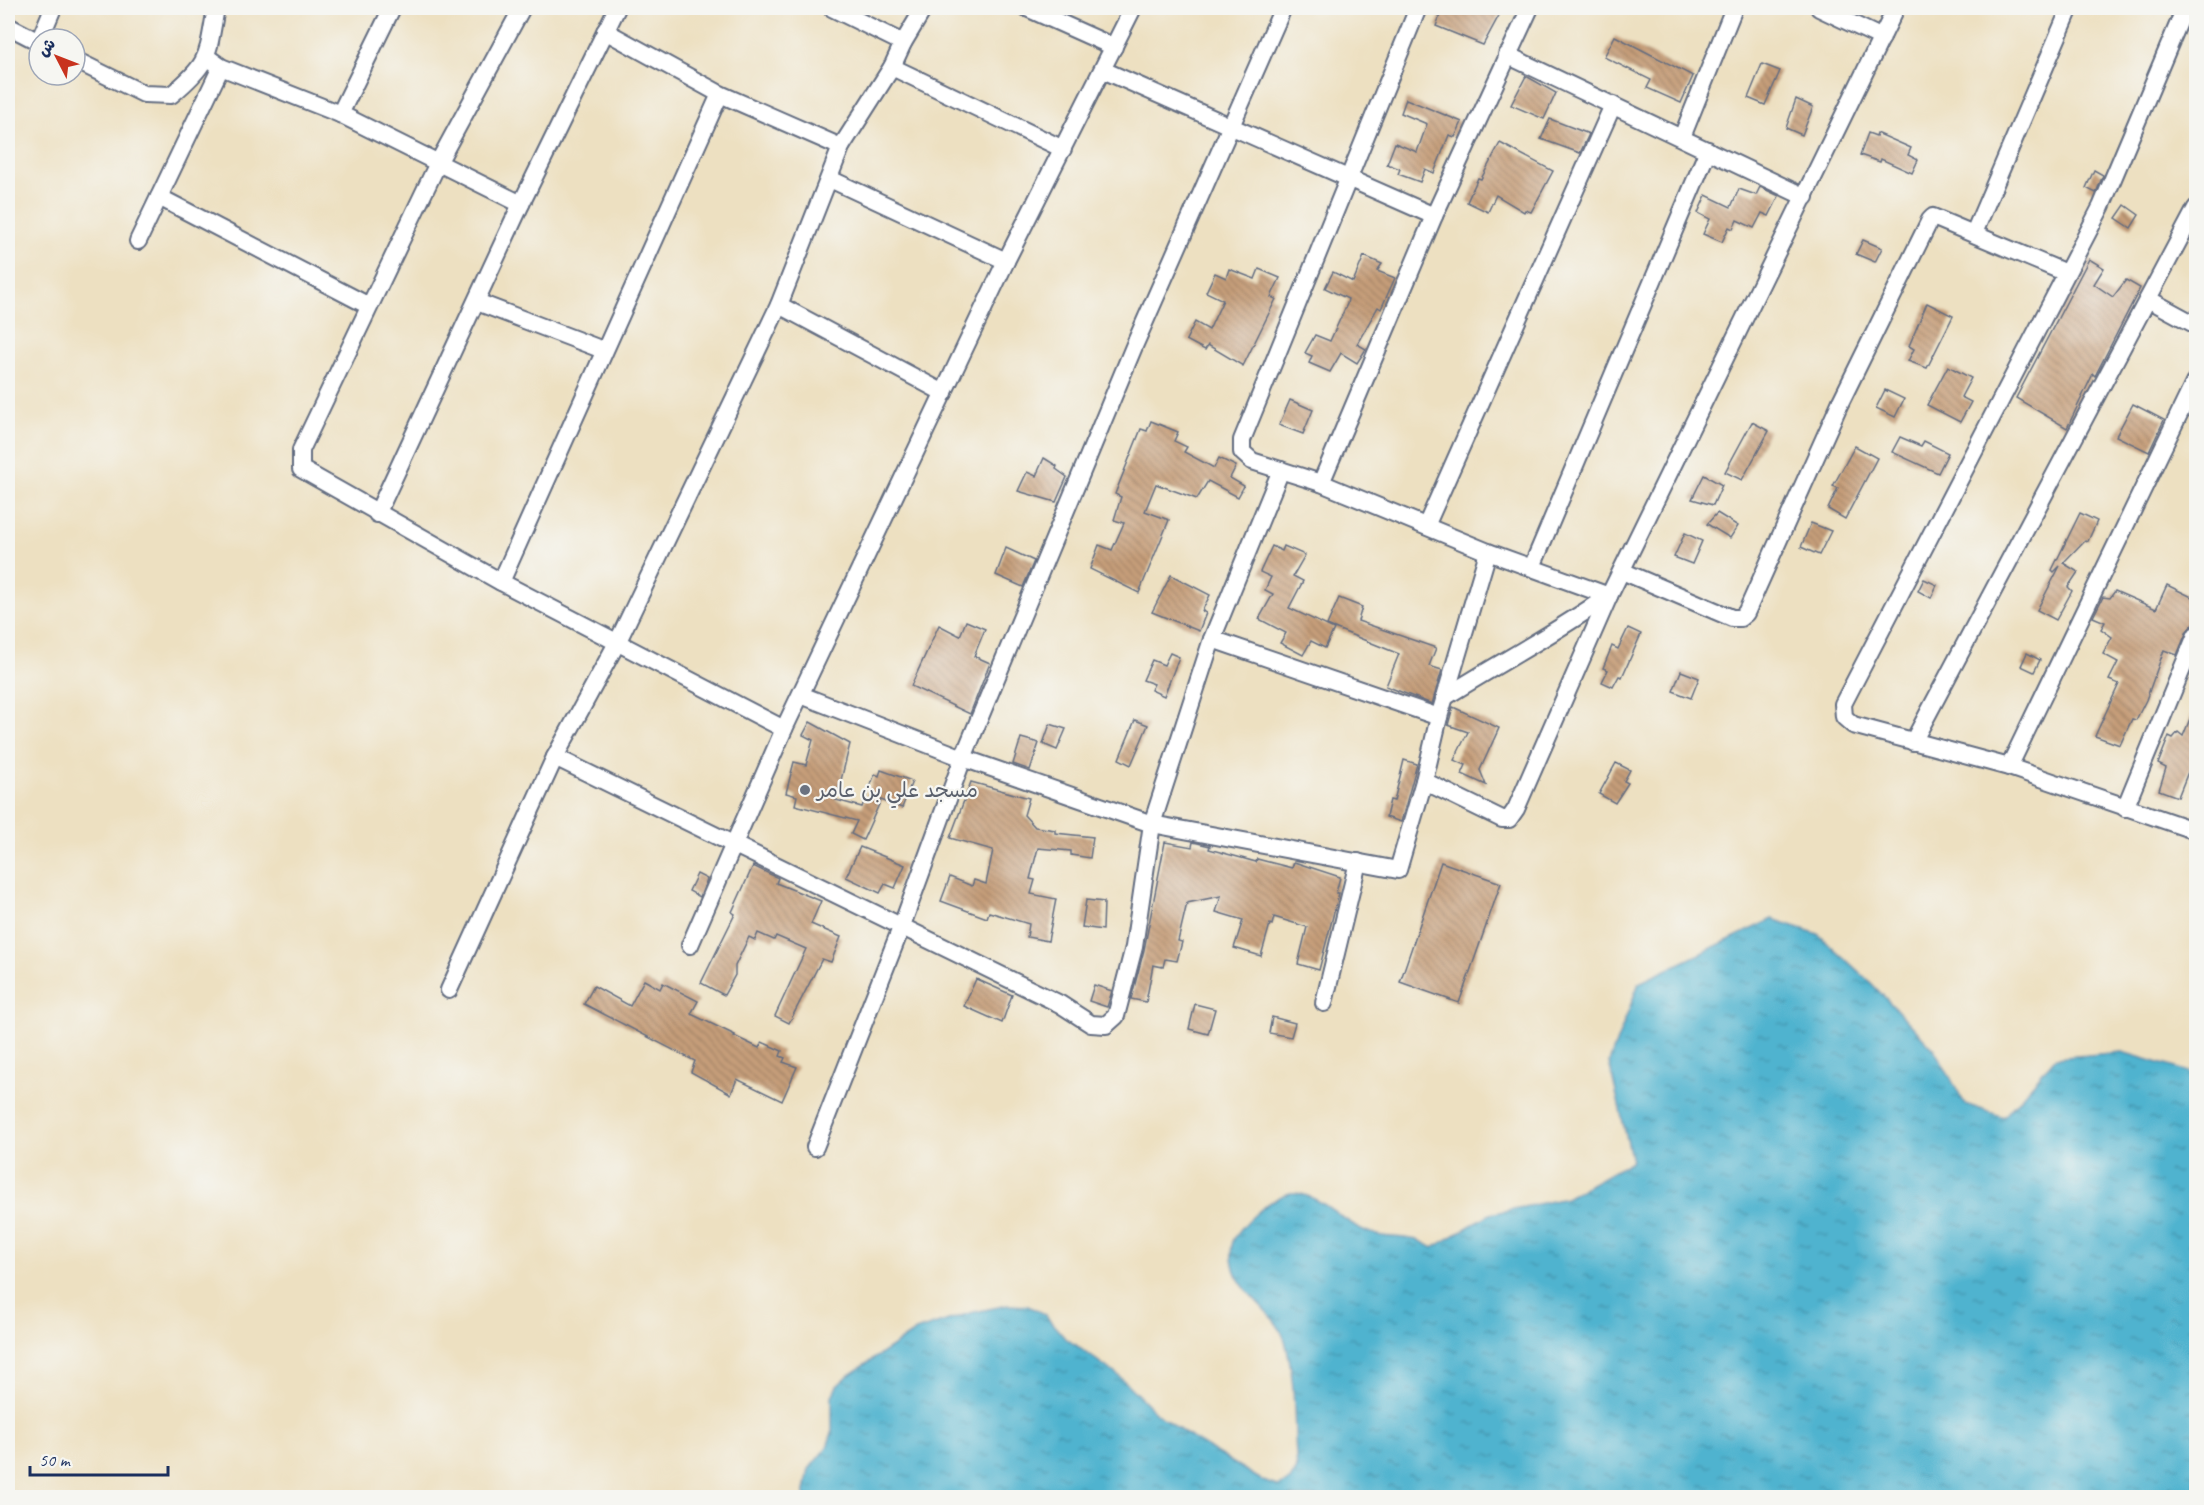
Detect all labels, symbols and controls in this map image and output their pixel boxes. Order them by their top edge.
north arrow [27,27,87,87]
text: ش [33,34,60,61]
place label: مسجد علي بن عامر [815,777,978,809]
marker: مسجد علي بن عامر [798,783,812,797]
scale bar [30,1439,168,1477]
text: 50 m [39,1449,72,1471]

